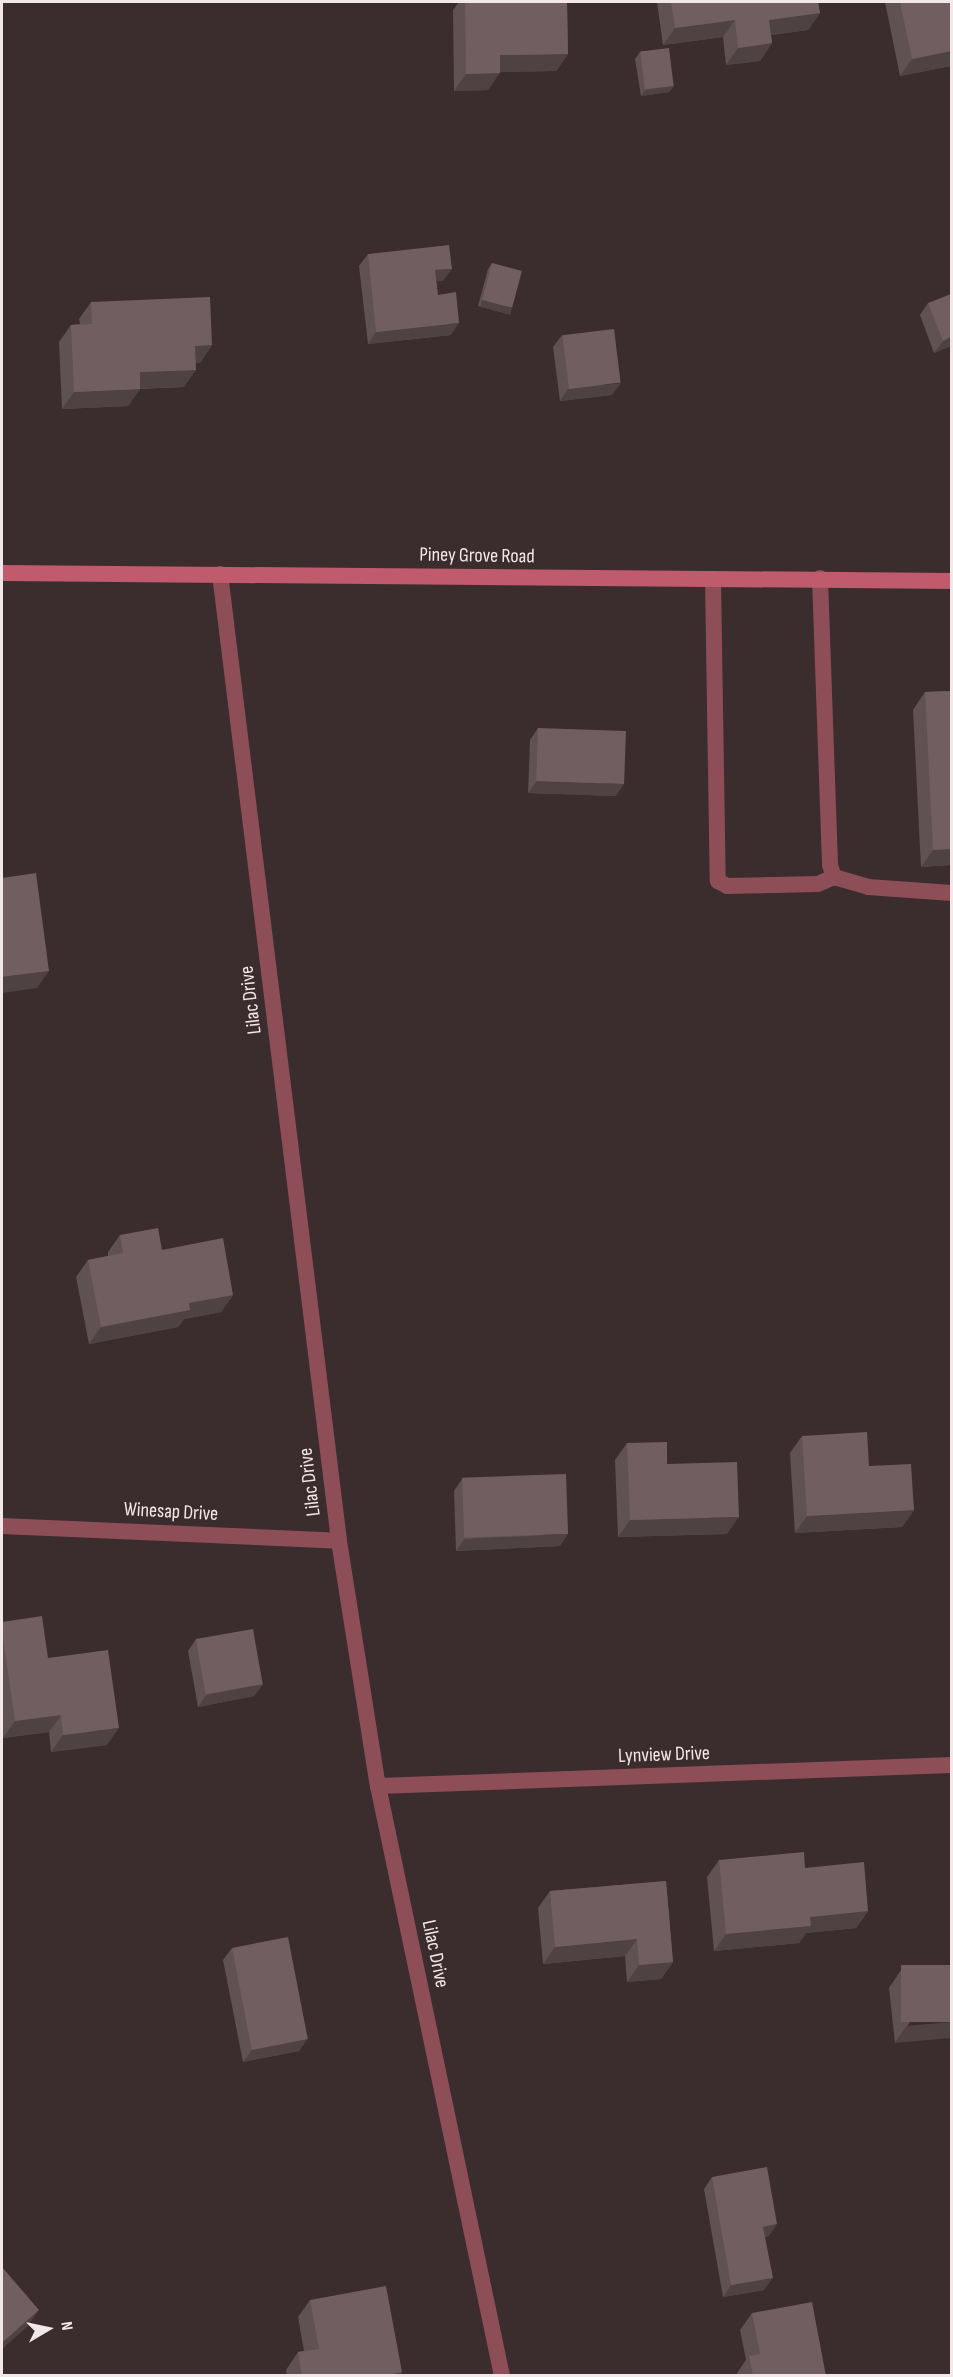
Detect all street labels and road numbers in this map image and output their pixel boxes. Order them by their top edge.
street label: Piney Grove Road [419,543,535,569]
street label: Lilac Drive [235,964,267,1036]
street label: Lilac Drive [294,1446,326,1518]
street label: Winesap Drive [123,1498,219,1526]
street label: Lynview Drive [618,1741,710,1769]
street label: Lilac Drive [416,1918,454,1990]

